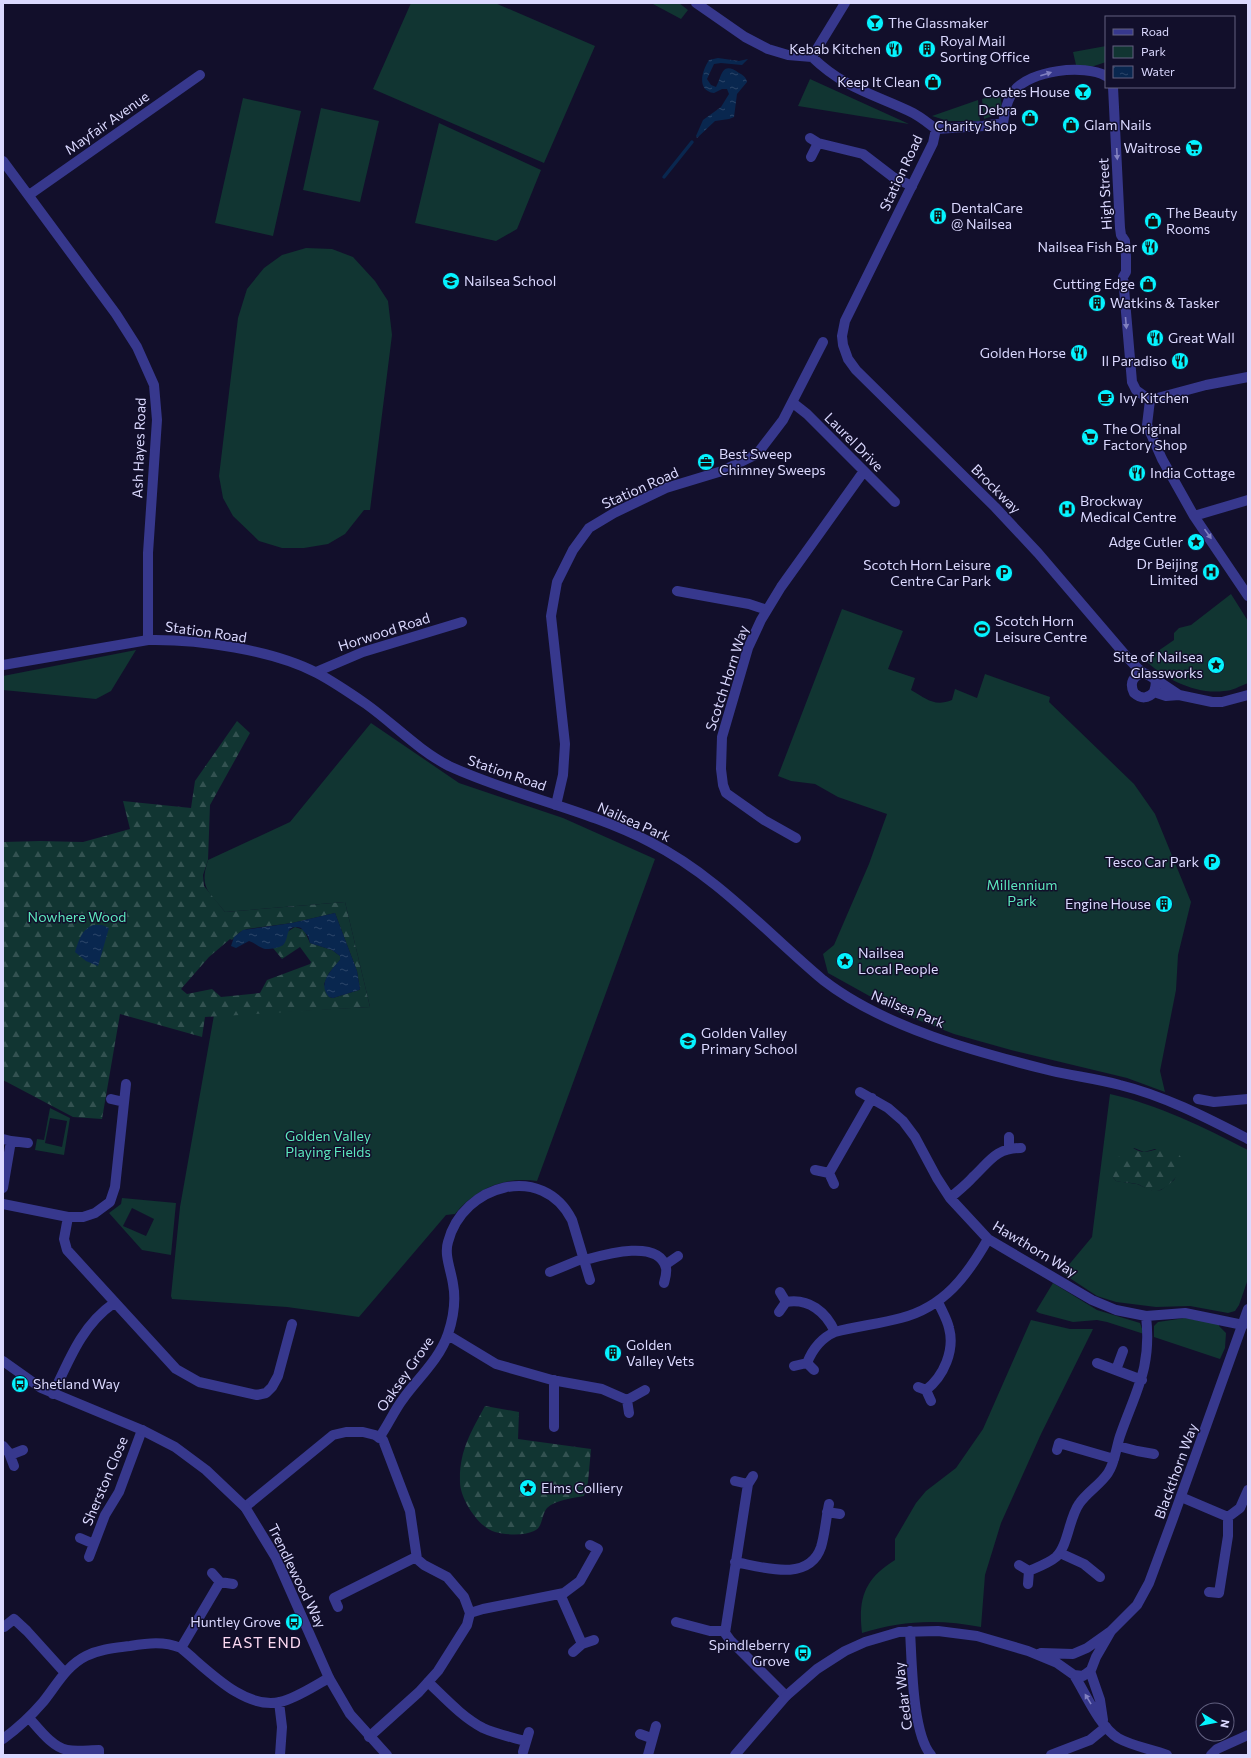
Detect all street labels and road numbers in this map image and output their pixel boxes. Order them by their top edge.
street label: Mayfair Avenue [61,87,152,158]
street label: Station Road [875,132,926,214]
street label: High Street [1094,157,1115,230]
street label: Ash Hayes Road [128,397,149,499]
street label: Laurel Drive [821,409,887,475]
street label: Brockway [968,460,1025,517]
street label: Station Road [599,463,681,512]
street label: Horwood Road [336,609,432,654]
street label: Station Road [164,617,248,646]
street label: Scotch Horn Way [701,623,752,733]
street label: Station Road [466,751,549,794]
street label: Nailsea Park [595,798,674,845]
street label: Nailsea Park [869,986,948,1031]
street label: Hawthorn Way [990,1217,1080,1280]
street label: Oaksey Grove [372,1333,437,1415]
street label: Blackthorn Way [1150,1421,1201,1521]
street label: Sherston Close [78,1434,131,1528]
street label: Trendlewood Way [265,1521,330,1631]
street label: Cedar Way [890,1661,915,1731]

